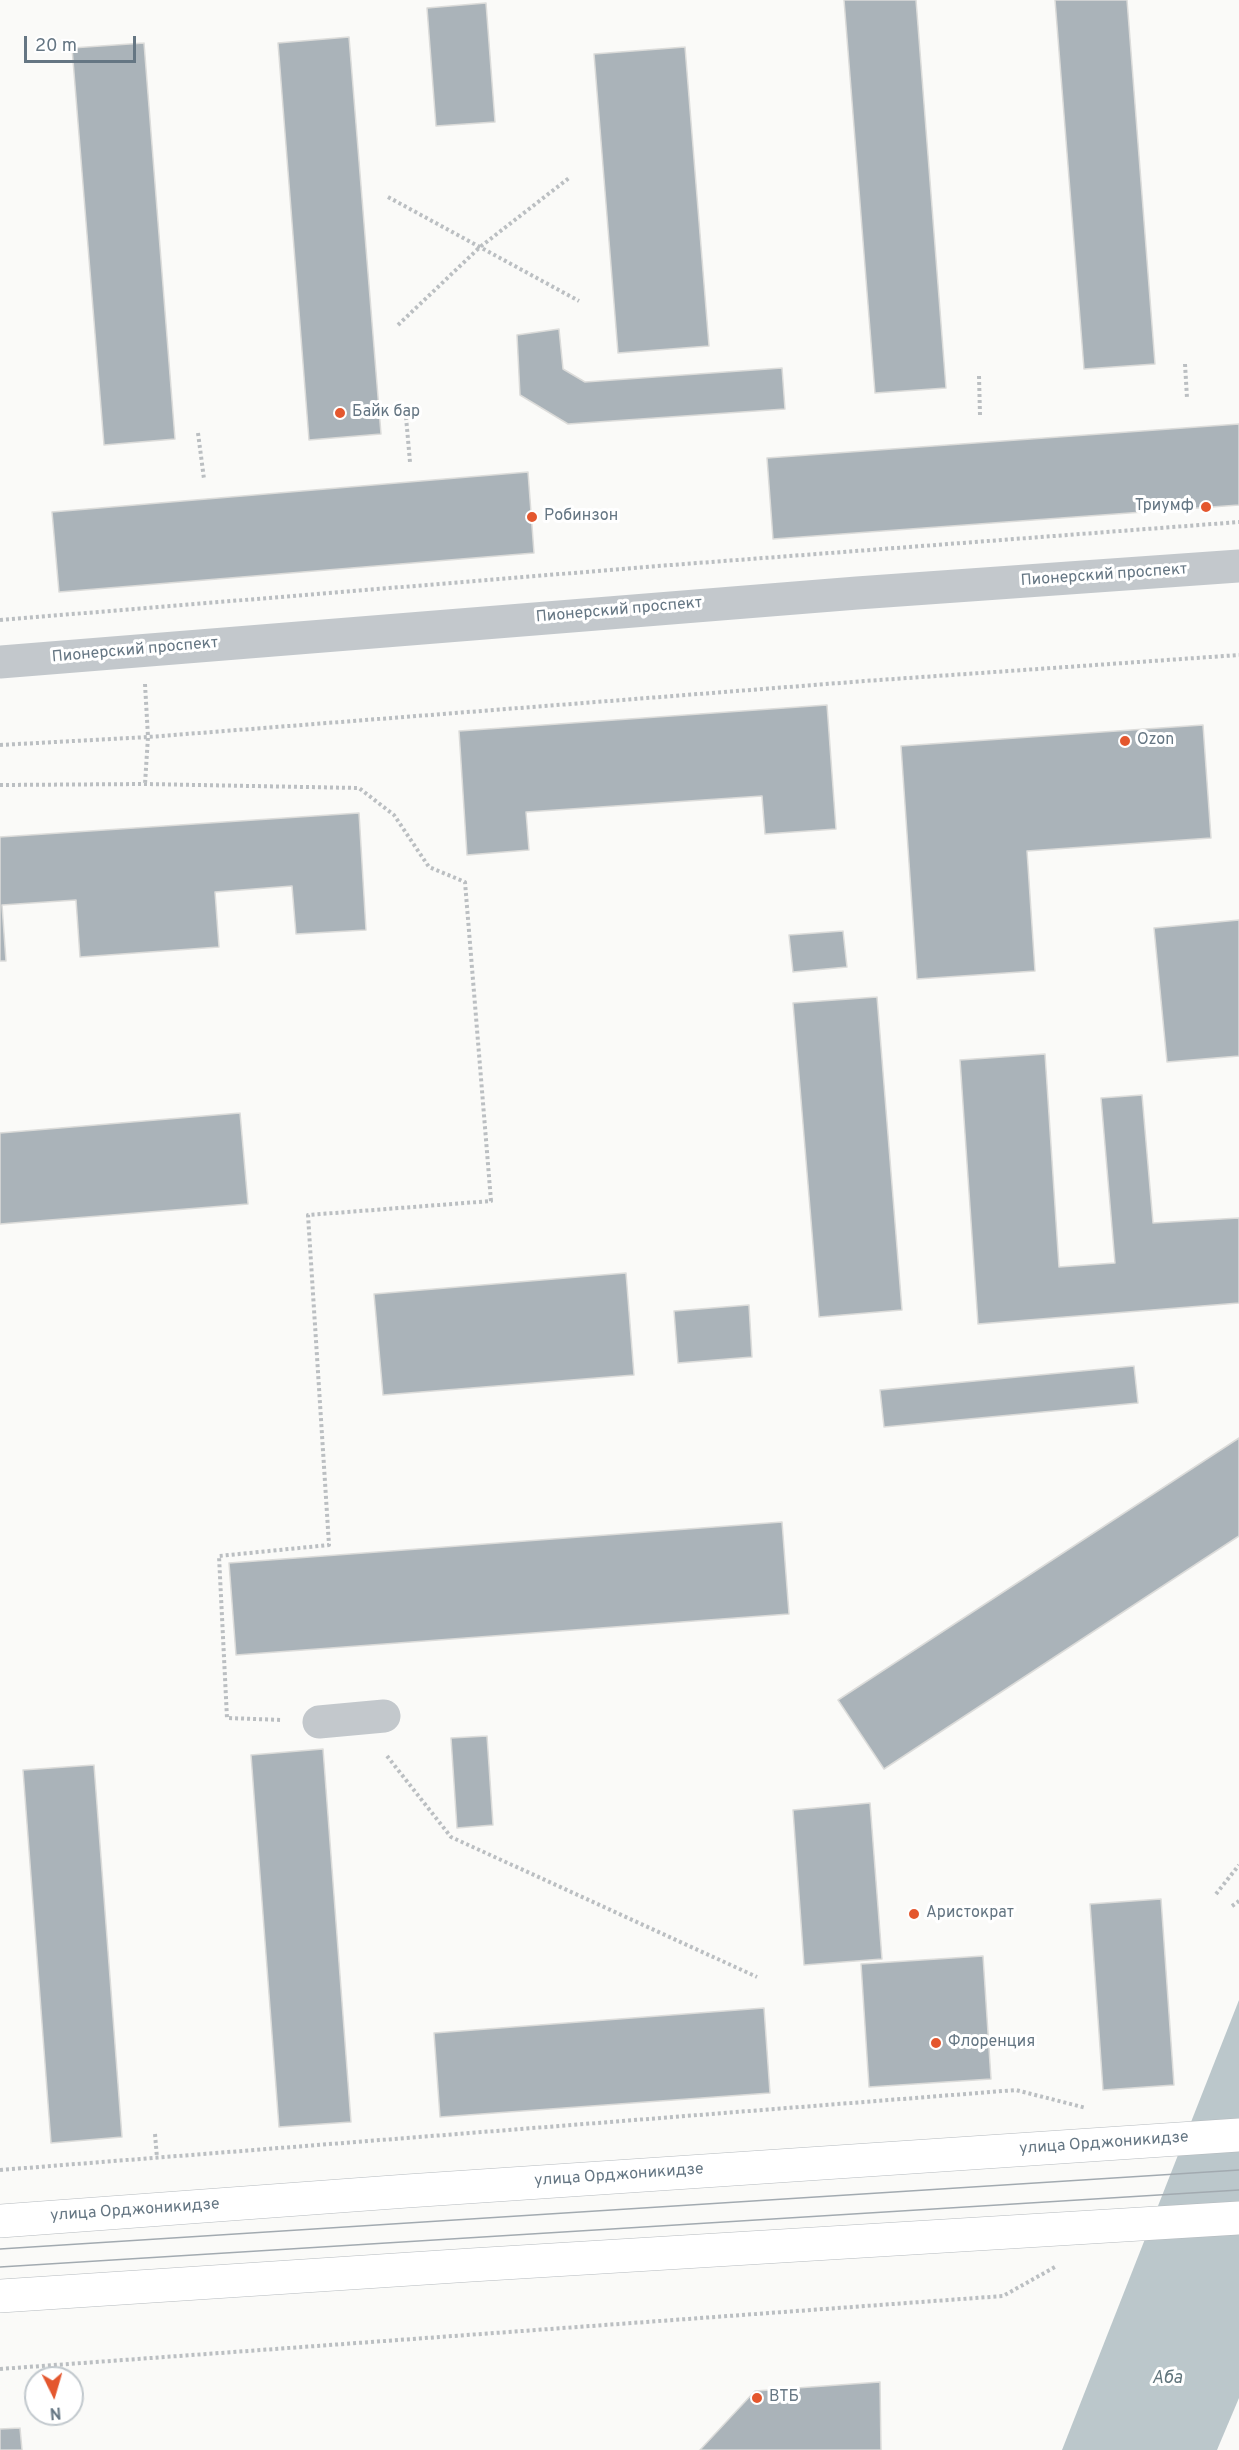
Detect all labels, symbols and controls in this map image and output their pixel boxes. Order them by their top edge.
scale bar [27,24,140,62]
text: 20 m [35,35,77,58]
place label: Байк бар [352,403,420,423]
marker: Байк бар [333,406,347,420]
place label: Триумф [1135,497,1194,517]
marker: Триумф [1199,500,1213,514]
place label: Робинзон [544,507,618,527]
marker: Робинзон [525,510,539,524]
street label: Пионерский проспект [1020,561,1188,591]
street label: Пионерский проспект [535,594,703,628]
street label: Пионерский проспект [51,634,219,668]
place label: Ozon [1137,731,1174,751]
marker: Ozon [1118,734,1132,748]
place label: Аристократ [926,1904,1014,1924]
marker: Аристократ [907,1907,921,1921]
place label: Флоренция [948,2033,1035,2053]
marker: Флоренция [929,2036,943,2050]
street label: улица Орджоникидзе [1019,2129,1189,2159]
street label: улица Орджоникидзе [534,2161,704,2191]
street label: улица Орджоникидзе [50,2196,220,2226]
north arrow [24,2366,84,2426]
water label: Аба [1152,2368,1182,2390]
place label: ВТБ [769,2388,799,2408]
marker: ВТБ [750,2391,764,2405]
text: N [49,2401,62,2422]

